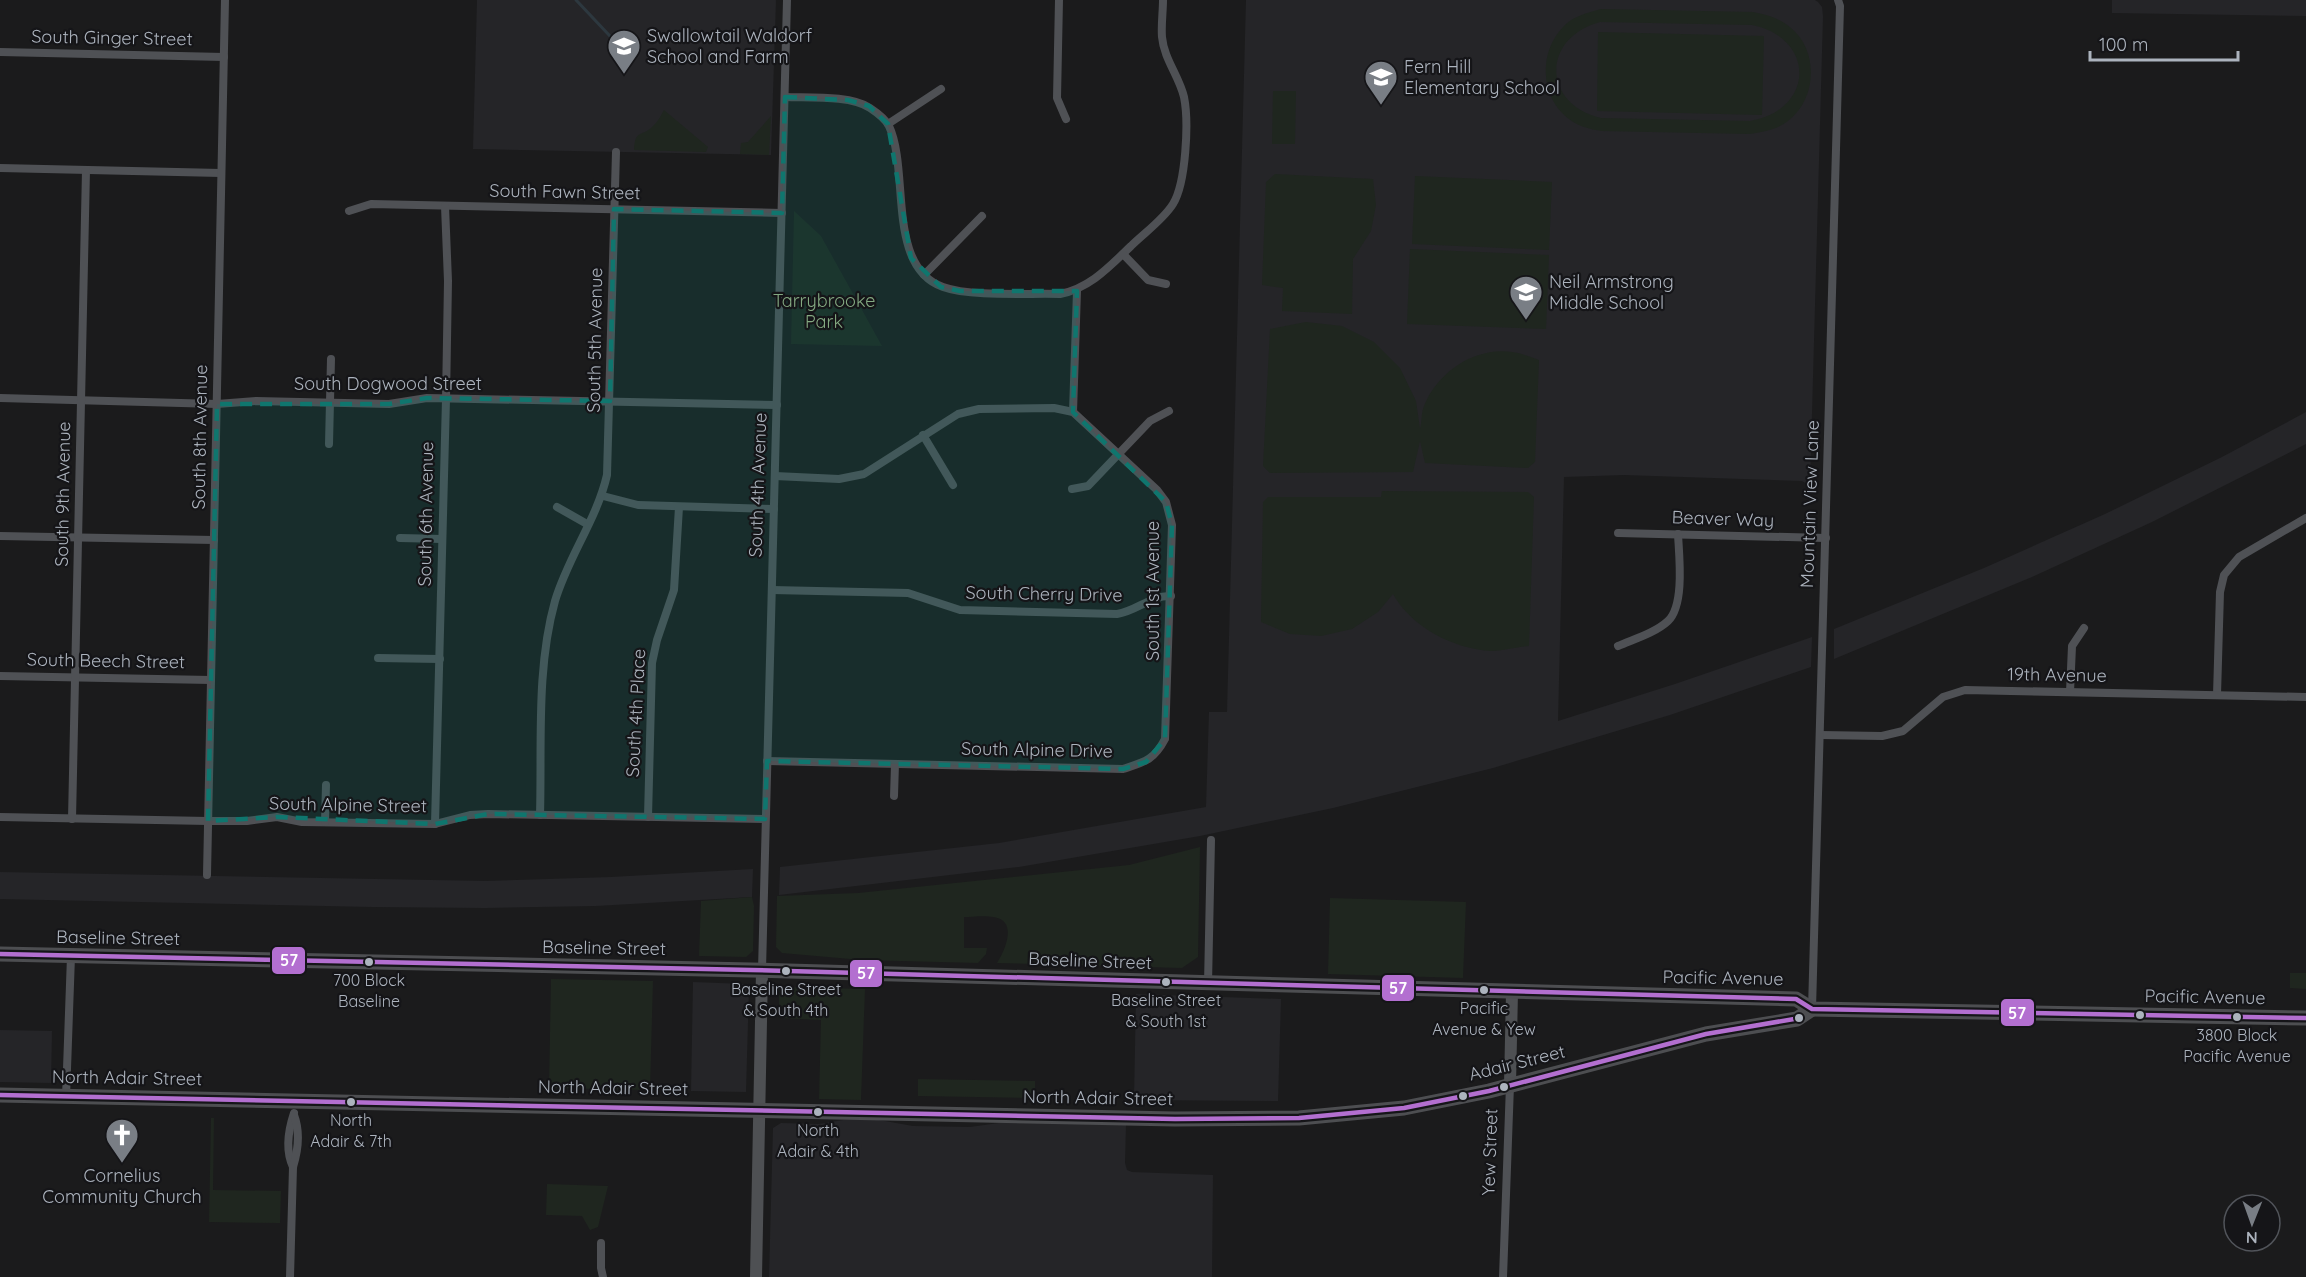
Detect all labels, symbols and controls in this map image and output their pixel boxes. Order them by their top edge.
place label: Swallowtail Waldorf School and Farm [647,24,813,68]
scale bar [2090,24,2238,62]
street label: South Ginger Street [31,25,193,50]
school or university icon: Swallowtail Waldorf School and Farm [606,28,642,75]
text: 100 m [2099,33,2148,56]
place label: Fern Hill Elementary School [1404,55,1560,99]
school or university icon: Fern Hill Elementary School [1363,59,1399,106]
street label: South Fawn Street [489,179,641,204]
street label: South 5th Avenue [582,267,607,413]
place label: Neil Armstrong Middle School [1549,270,1674,314]
school or university icon: Neil Armstrong Middle School [1508,274,1544,321]
park label: Tarrybrooke Park [773,289,875,333]
street label: South 8th Avenue [187,364,212,510]
street label: South Dogwood Street [294,372,482,395]
street label: South 4th Avenue [743,412,772,558]
street label: Mountain View Lane [1795,420,1824,588]
street label: South 9th Avenue [50,421,75,567]
street label: South 6th Avenue [413,441,438,587]
street label: Beaver Way [1671,505,1775,532]
street label: South 1st Avenue [1141,521,1164,661]
street label: South Cherry Drive [965,581,1123,606]
street label: South Beech Street [27,648,185,673]
street label: South 4th Place [621,648,650,778]
street label: 19th Avenue [2007,662,2107,687]
street label: South Alpine Drive [961,737,1113,762]
street label: South Alpine Street [269,792,427,817]
street label: Baseline Street [56,925,180,950]
street label: Baseline Street [542,935,666,960]
line badge: 57 [271,946,306,975]
street label: Baseline Street [1028,947,1152,974]
text: 57 [280,950,298,970]
marker: 700 Block Baseline [363,956,375,968]
line badge: 57 [849,959,883,988]
text: 57 [857,963,875,983]
marker: Baseline Street & South 4th [780,965,792,977]
street label: Pacific Avenue [1662,965,1784,990]
place label: 700 Block Baseline [333,970,405,1011]
line badge: 57 [1381,974,1415,1002]
marker: Baseline Street & South 1st [1160,976,1172,988]
text: 57 [1389,978,1407,998]
place label: Baseline Street & South 4th [731,979,841,1020]
marker: Pacific Avenue & Yew [1478,984,1490,996]
street label: Pacific Avenue [2144,984,2266,1009]
place label: Baseline Street & South 1st [1111,990,1221,1031]
place label: Pacific Avenue & Yew [1432,998,1536,1039]
line badge: 57 [2000,998,2035,1027]
text: 57 [2008,1003,2026,1023]
unlabelled marker [2134,1009,2146,1021]
marker: 3800 Block Pacific Avenue [2231,1011,2243,1023]
unlabelled marker [1793,1012,1805,1024]
place label: 3800 Block Pacific Avenue [2183,1025,2291,1066]
street label: Adair Street [1466,1039,1567,1086]
street label: North Adair Street [52,1065,202,1090]
street label: North Adair Street [538,1075,688,1100]
unlabelled marker [1498,1081,1510,1093]
street label: North Adair Street [1023,1085,1173,1110]
unlabelled marker [1457,1090,1469,1102]
marker: North Adair & 7th [345,1096,357,1108]
marker: North Adair & 4th [812,1106,824,1118]
street label: Yew Street [1476,1108,1503,1196]
place label: North Adair & 7th [310,1110,392,1151]
church icon: Cornelius Community Church [104,1117,140,1164]
place label: North Adair & 4th [777,1120,859,1161]
place label: Cornelius Community Church [42,1164,202,1208]
north arrow [2222,1193,2282,1253]
text: N [2246,1228,2258,1248]

